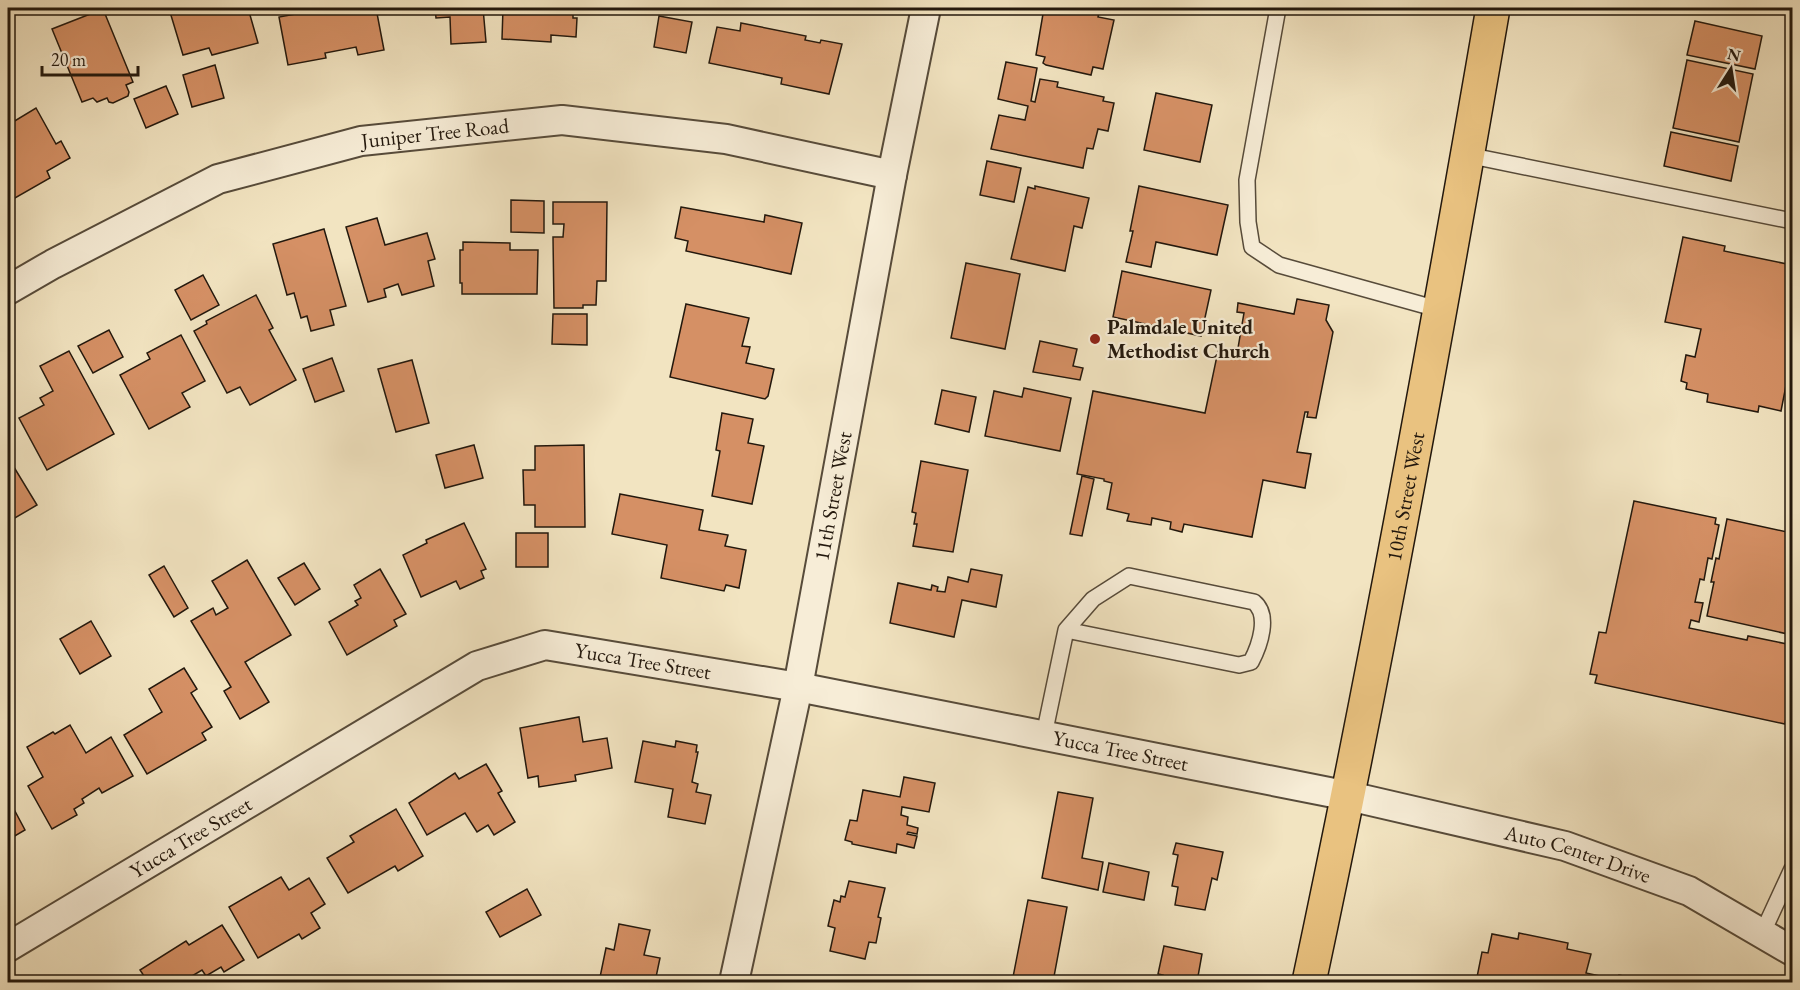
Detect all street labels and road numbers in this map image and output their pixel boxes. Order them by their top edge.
street label: Juniper Tree Road [358,112,510,154]
street label: 11th Street West [807,429,858,563]
street label: 10th Street West [1380,429,1431,563]
street label: Yucca Tree Street [573,636,713,685]
street label: Yucca Tree Street [1050,724,1191,777]
street label: Yucca Tree Street [124,790,257,884]
street label: Auto Center Drive [1501,818,1655,889]

